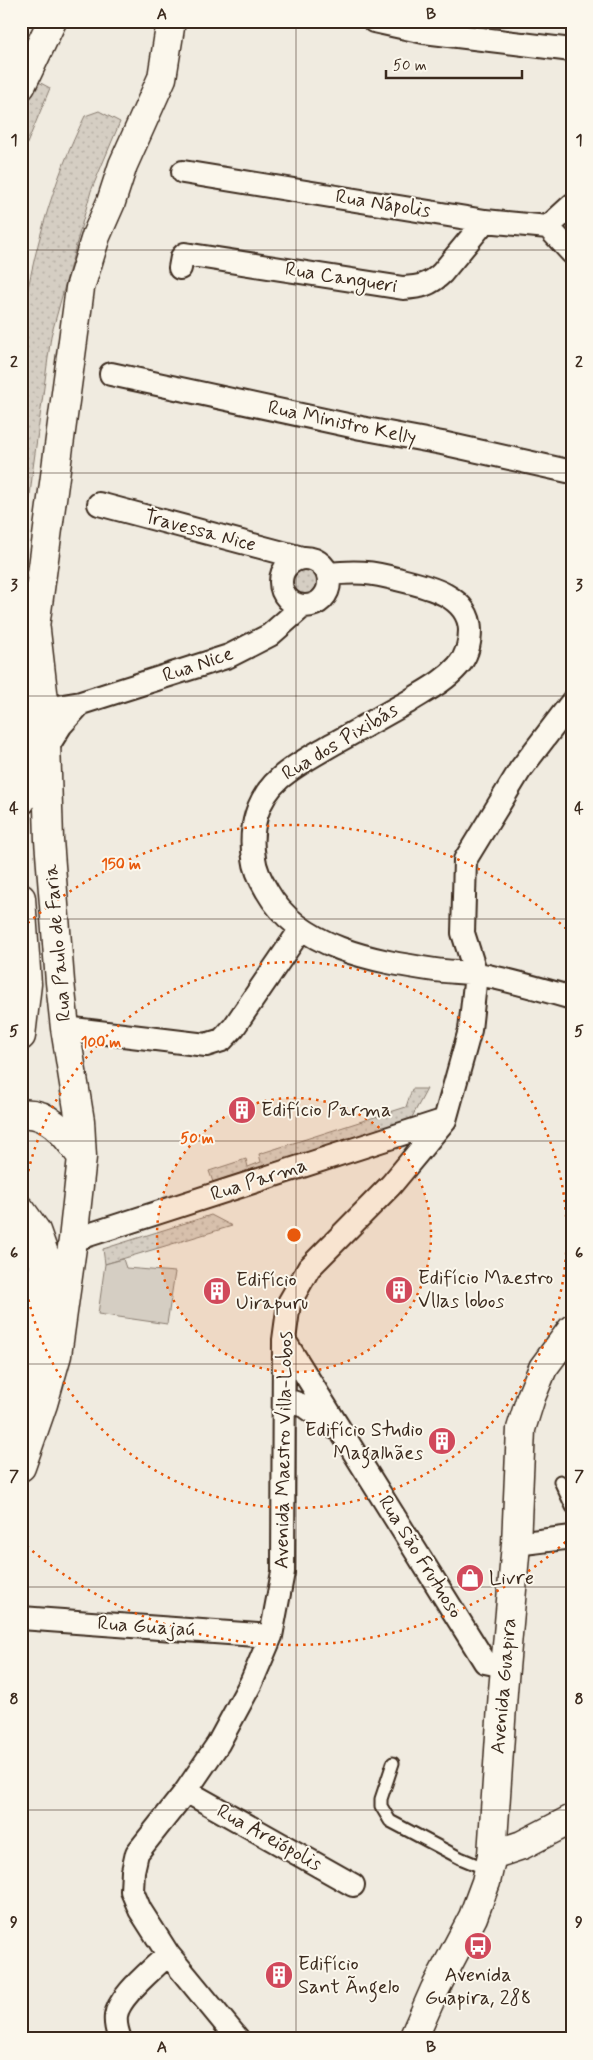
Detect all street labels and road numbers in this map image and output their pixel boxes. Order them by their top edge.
street label: Rua Nápolis [334,183,433,225]
street label: Rua Cangueri [283,256,399,301]
street label: Rua Ministro Kelly [265,394,419,452]
street label: Travessa Nice [141,503,259,559]
street label: Rua Nice [159,640,237,690]
street label: Rua dos Pixibás [277,697,403,787]
street label: Rua Paulo de Faria [38,862,78,1023]
street label: Rua Parma [207,1152,311,1208]
street label: Avenida Maestro Villa-Lobos [268,1331,300,1569]
street label: Rua São Frutuoso [371,1490,469,1624]
street label: Rua Guajaú [96,1610,196,1644]
street label: Avenida Guapira [485,1617,523,1755]
street label: Rua Areiópolis [212,1798,327,1878]

